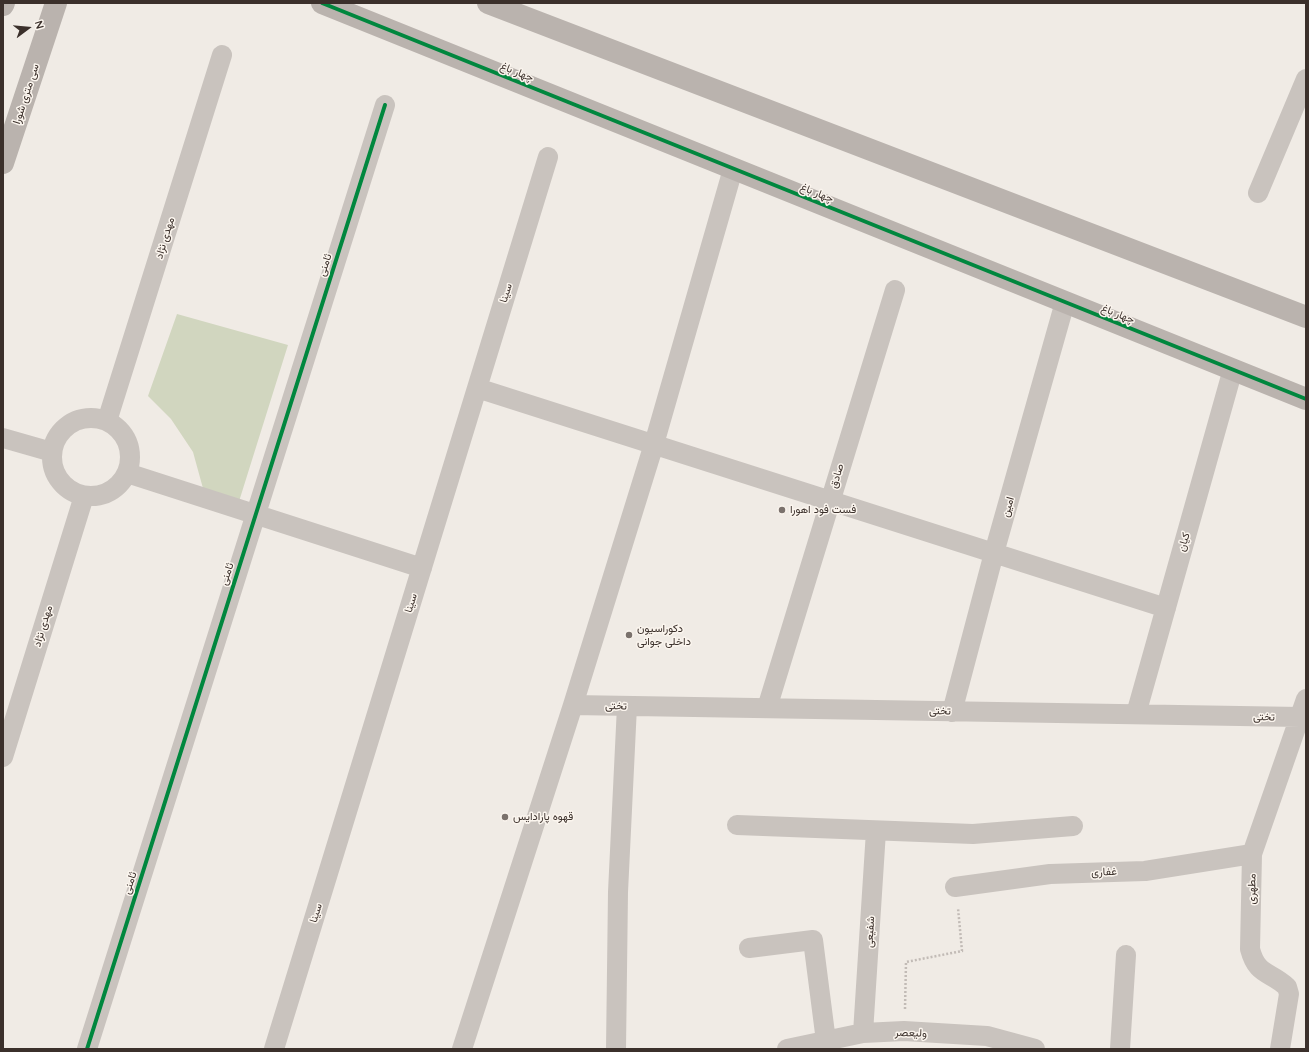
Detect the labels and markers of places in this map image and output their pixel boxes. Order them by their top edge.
place label: فست فود اهورا [790,503,856,517]
marker: فست فود اهورا [777,505,787,515]
place label: دکوراسیون داخلی جوانی [637,622,691,648]
marker: دکوراسیون داخلی جوانی [624,630,634,640]
place label: قهوه پارادایس [513,810,573,824]
marker: قهوه پارادایس [500,812,510,822]

